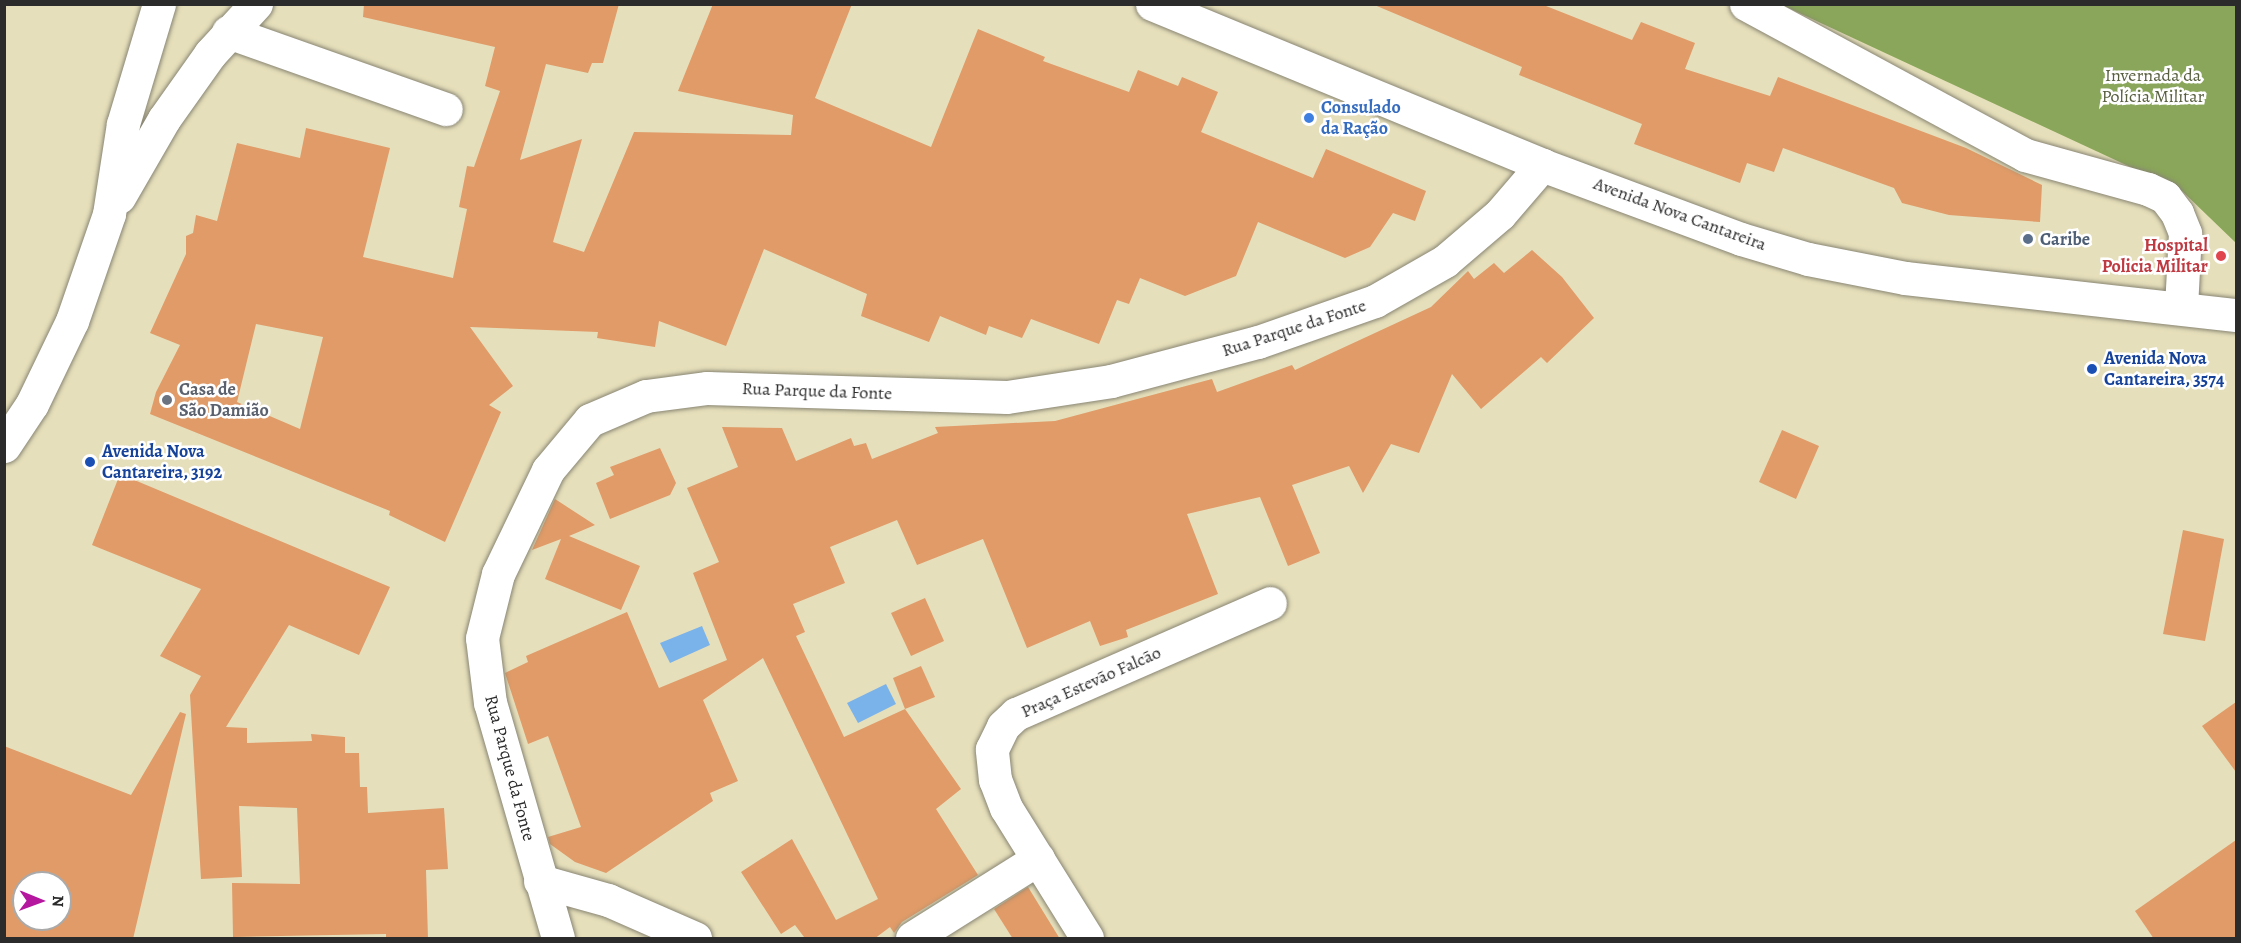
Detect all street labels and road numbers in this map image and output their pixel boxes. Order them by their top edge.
street label: Avenida Nova Cantareira [1591,173,1769,255]
street label: Rua Parque da Fonte [1219,295,1369,361]
street label: Rua Parque da Fonte [742,378,892,404]
street label: Praça Estevão Falcão [1018,641,1164,723]
street label: Rua Parque da Fonte [480,693,540,843]

